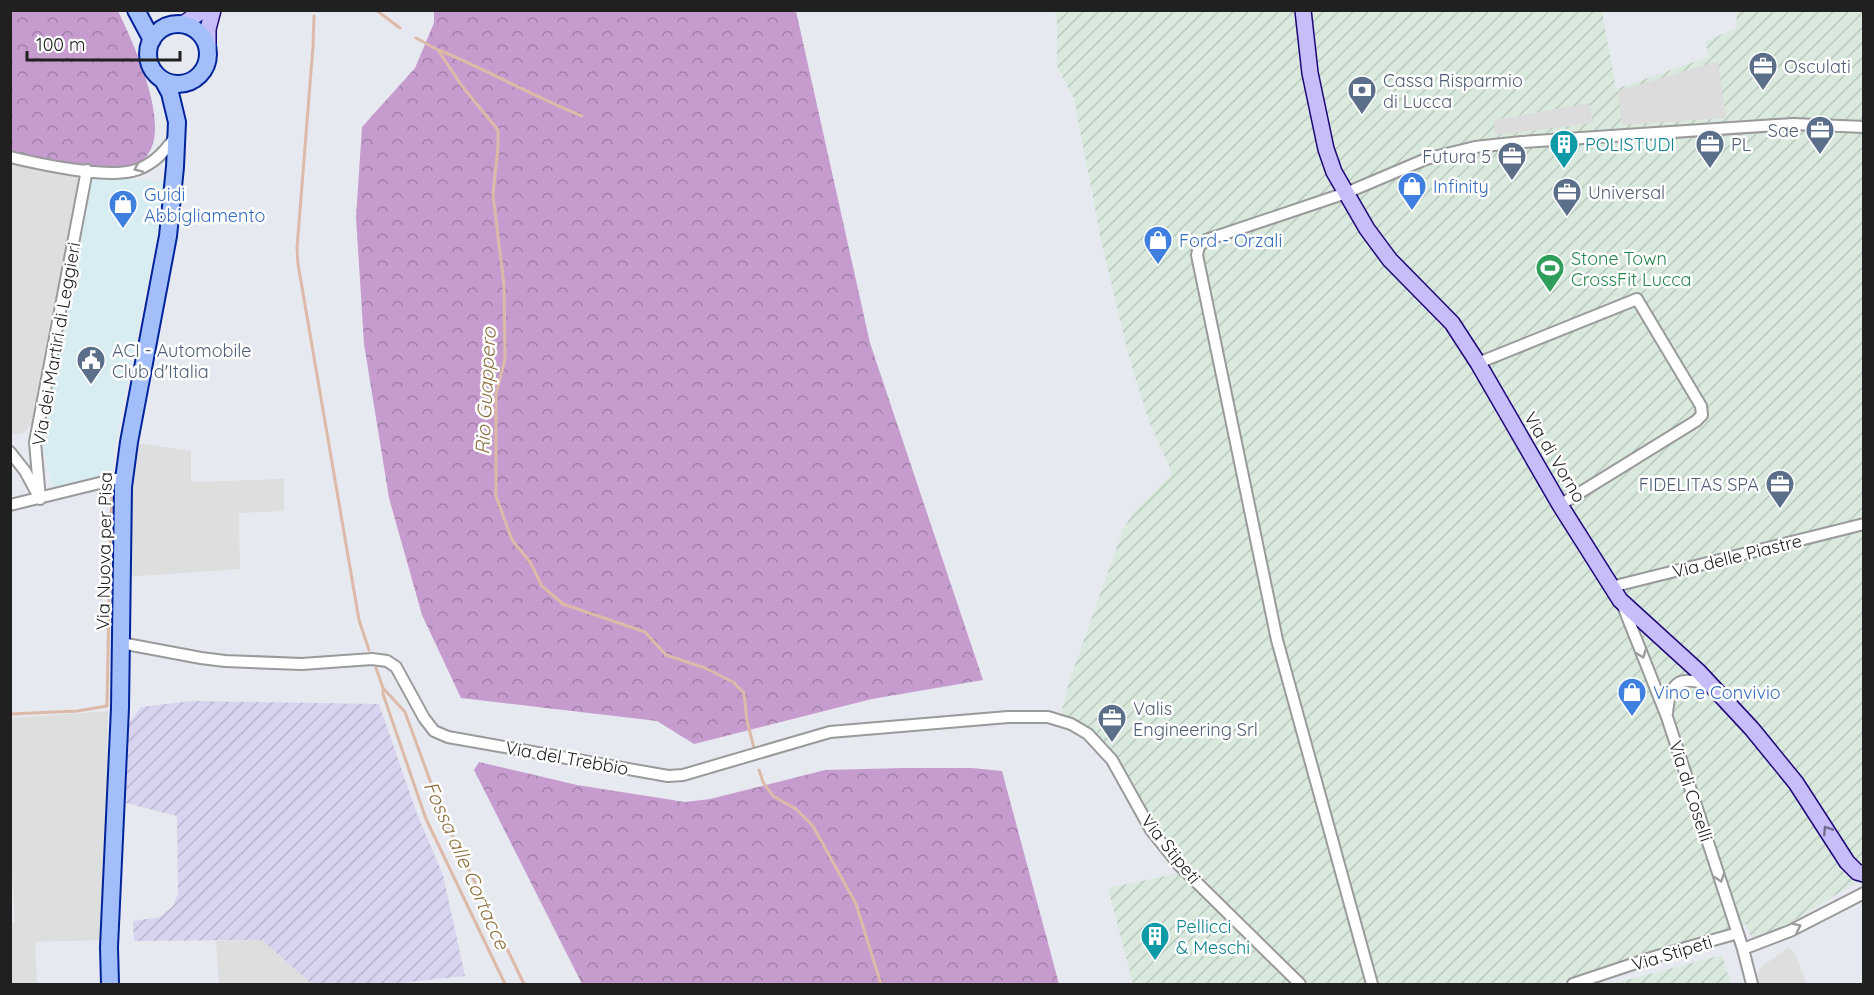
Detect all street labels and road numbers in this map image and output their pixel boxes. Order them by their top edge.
street label: Via dei Martiri di Leggieri [27,240,85,448]
street label: Via di Vorno [1519,407,1591,507]
street label: Via Nuova per Pisa [91,472,117,630]
street label: Via delle Piastre [1670,529,1804,583]
street label: Via del Trebbio [504,736,630,780]
street label: Via di Coselli [1664,738,1718,844]
street label: Via Stipeti [1136,810,1206,888]
street label: Via Stipeti [1629,930,1715,976]

